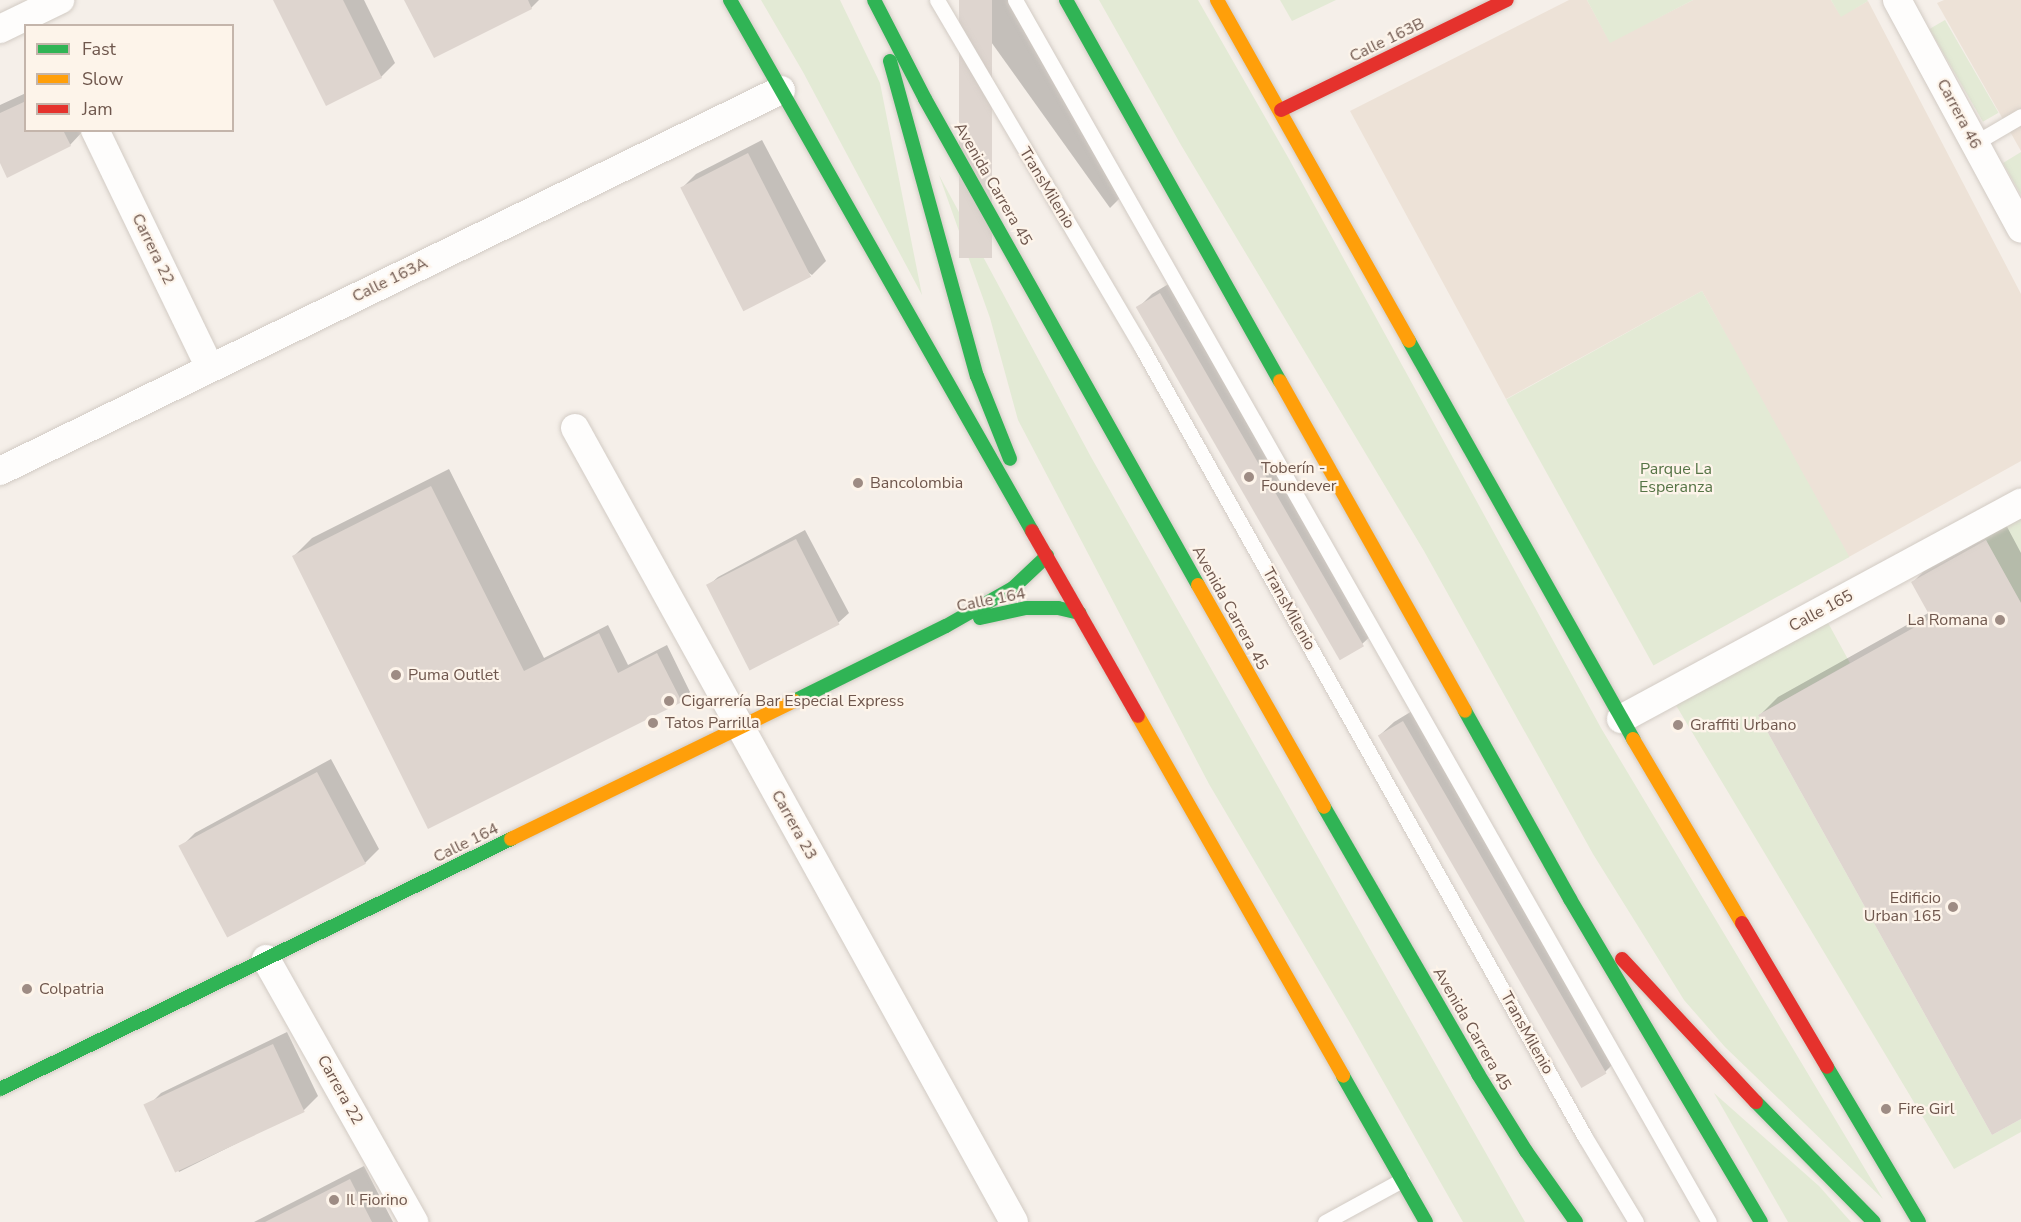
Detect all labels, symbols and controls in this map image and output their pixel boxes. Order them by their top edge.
street label: Calle 163B [1347,14,1427,66]
legend [24,24,234,132]
text: Fast [82,37,116,61]
text: Slow [82,67,123,91]
street label: Carrera 46 [1933,76,1985,152]
text: Jam [82,97,113,121]
street label: Avenida Carrera 45 [950,119,1036,249]
street label: TransMilenio [1015,144,1079,232]
street label: Carrera 22 [128,211,178,287]
street label: Calle 163A [349,254,431,306]
place label: Toberín - Foundever [1261,458,1337,496]
park label: Parque La Esperanza [1639,459,1713,497]
marker: Toberín - Foundever [1242,470,1256,484]
place label: Bancolombia [870,473,963,493]
marker: Bancolombia [851,476,865,490]
street label: Avenida Carrera 45 [1188,543,1272,673]
street label: TransMilenio [1258,564,1320,654]
street label: Calle 164 [955,584,1027,616]
street label: Calle 165 [1786,586,1856,636]
place label: La Romana [1908,610,1988,630]
marker: La Romana [1993,613,2007,627]
place label: Puma Outlet [408,665,499,685]
marker: Puma Outlet [389,668,403,682]
place label: Cigarrería Bar Especial Express [681,691,904,711]
marker: Cigarrería Bar Especial Express [662,694,676,708]
place label: Tatos Parrilla [665,713,759,733]
place label: Graffiti Urbano [1690,715,1796,735]
marker: Tatos Parrilla [646,716,660,730]
marker: Graffiti Urbano [1671,718,1685,732]
street label: Carrera 23 [767,787,821,863]
street label: Calle 164 [430,819,502,867]
place label: Edificio Urban 165 [1864,888,1941,926]
marker: Edificio Urban 165 [1946,900,1960,914]
street label: Avenida Carrera 45 [1429,964,1515,1094]
place label: Colpatria [39,979,104,999]
marker: Colpatria [20,982,34,996]
street label: TransMilenio [1496,988,1558,1078]
street label: Carrera 22 [313,1052,367,1128]
place label: Fire Girl [1898,1099,1955,1119]
marker: Fire Girl [1879,1102,1893,1116]
place label: Il Fiorino [346,1190,408,1210]
marker: Il Fiorino [327,1193,341,1207]

